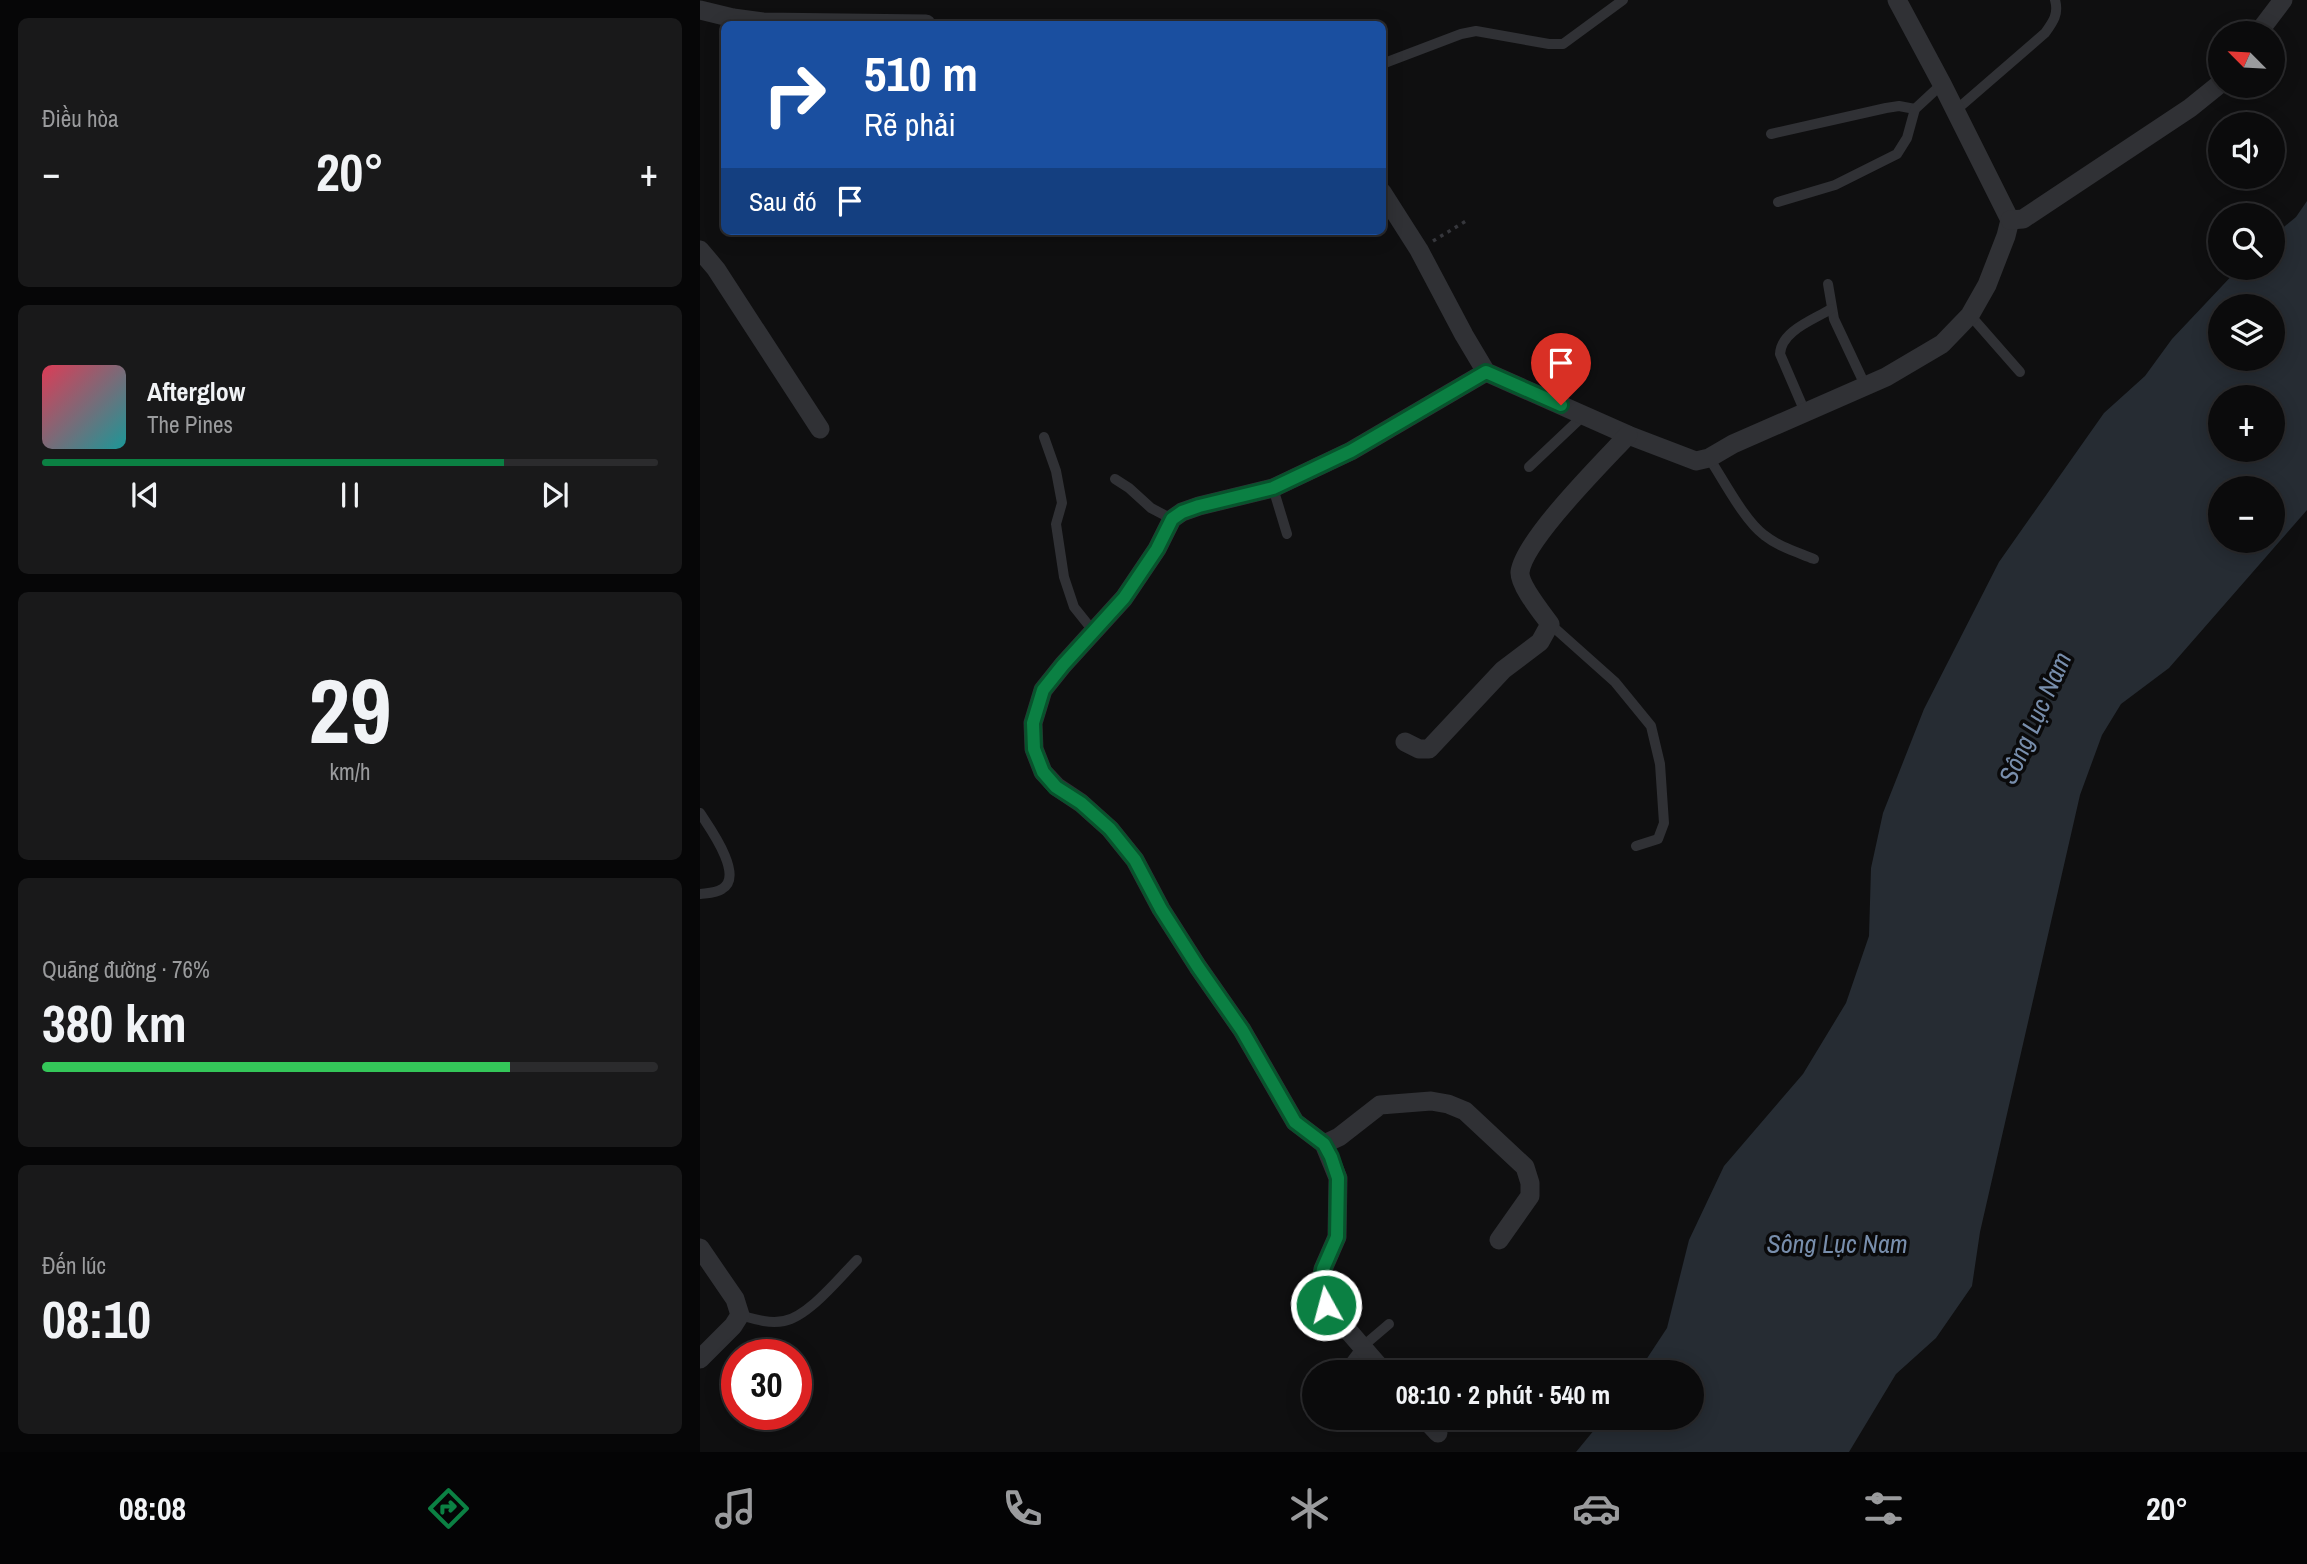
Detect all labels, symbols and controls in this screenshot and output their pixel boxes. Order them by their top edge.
north arrow [2208,21,2286,98]
map controls [2208,21,2285,553]
text: 510 m [864,40,978,106]
icon: right [749,49,840,140]
text: Điều hòa [42,103,119,134]
text: Rẽ phải [864,103,956,146]
button: sound [2208,112,2285,189]
text: 20° [316,137,384,207]
text: − [42,147,60,198]
text: + [640,147,658,198]
icon: arrive [831,182,869,220]
text: Sau đó [749,184,817,219]
button: search [2208,203,2285,280]
button: layers [2208,294,2285,371]
pin [1531,333,1591,405]
icon: arrive [1542,344,1580,382]
text: Afterglow [147,374,245,409]
button: + [2208,385,2285,462]
text: The Pines [147,409,233,440]
icon: previous [126,476,164,514]
icon: pause [331,476,369,514]
icon: next [536,476,574,514]
button: − [2208,476,2285,553]
water label: Sông Lục Nam [1990,646,2079,789]
text: 29 [309,649,392,771]
text: km/h [330,756,370,787]
text: Quãng đường · 76% [42,954,210,985]
text: 380 km [42,988,187,1058]
water label: Sông Lục Nam [1766,1226,1908,1261]
text: Đến lúc [42,1250,106,1281]
position arrow [1289,1268,1363,1342]
text: 08:10 [42,1284,151,1354]
speed limit sign: 30 [721,1339,812,1430]
text: 08:10 · 2 phút · 540 m [1396,1377,1610,1412]
icon: directions [424,1484,473,1533]
icon: music [711,1484,760,1533]
icon: phone [998,1484,1047,1533]
icon: climate [1285,1484,1334,1533]
icon: car [1572,1484,1621,1533]
icon: filters [1859,1484,1908,1533]
text: 08:08 [119,1487,186,1530]
text: 20° [2146,1487,2188,1530]

